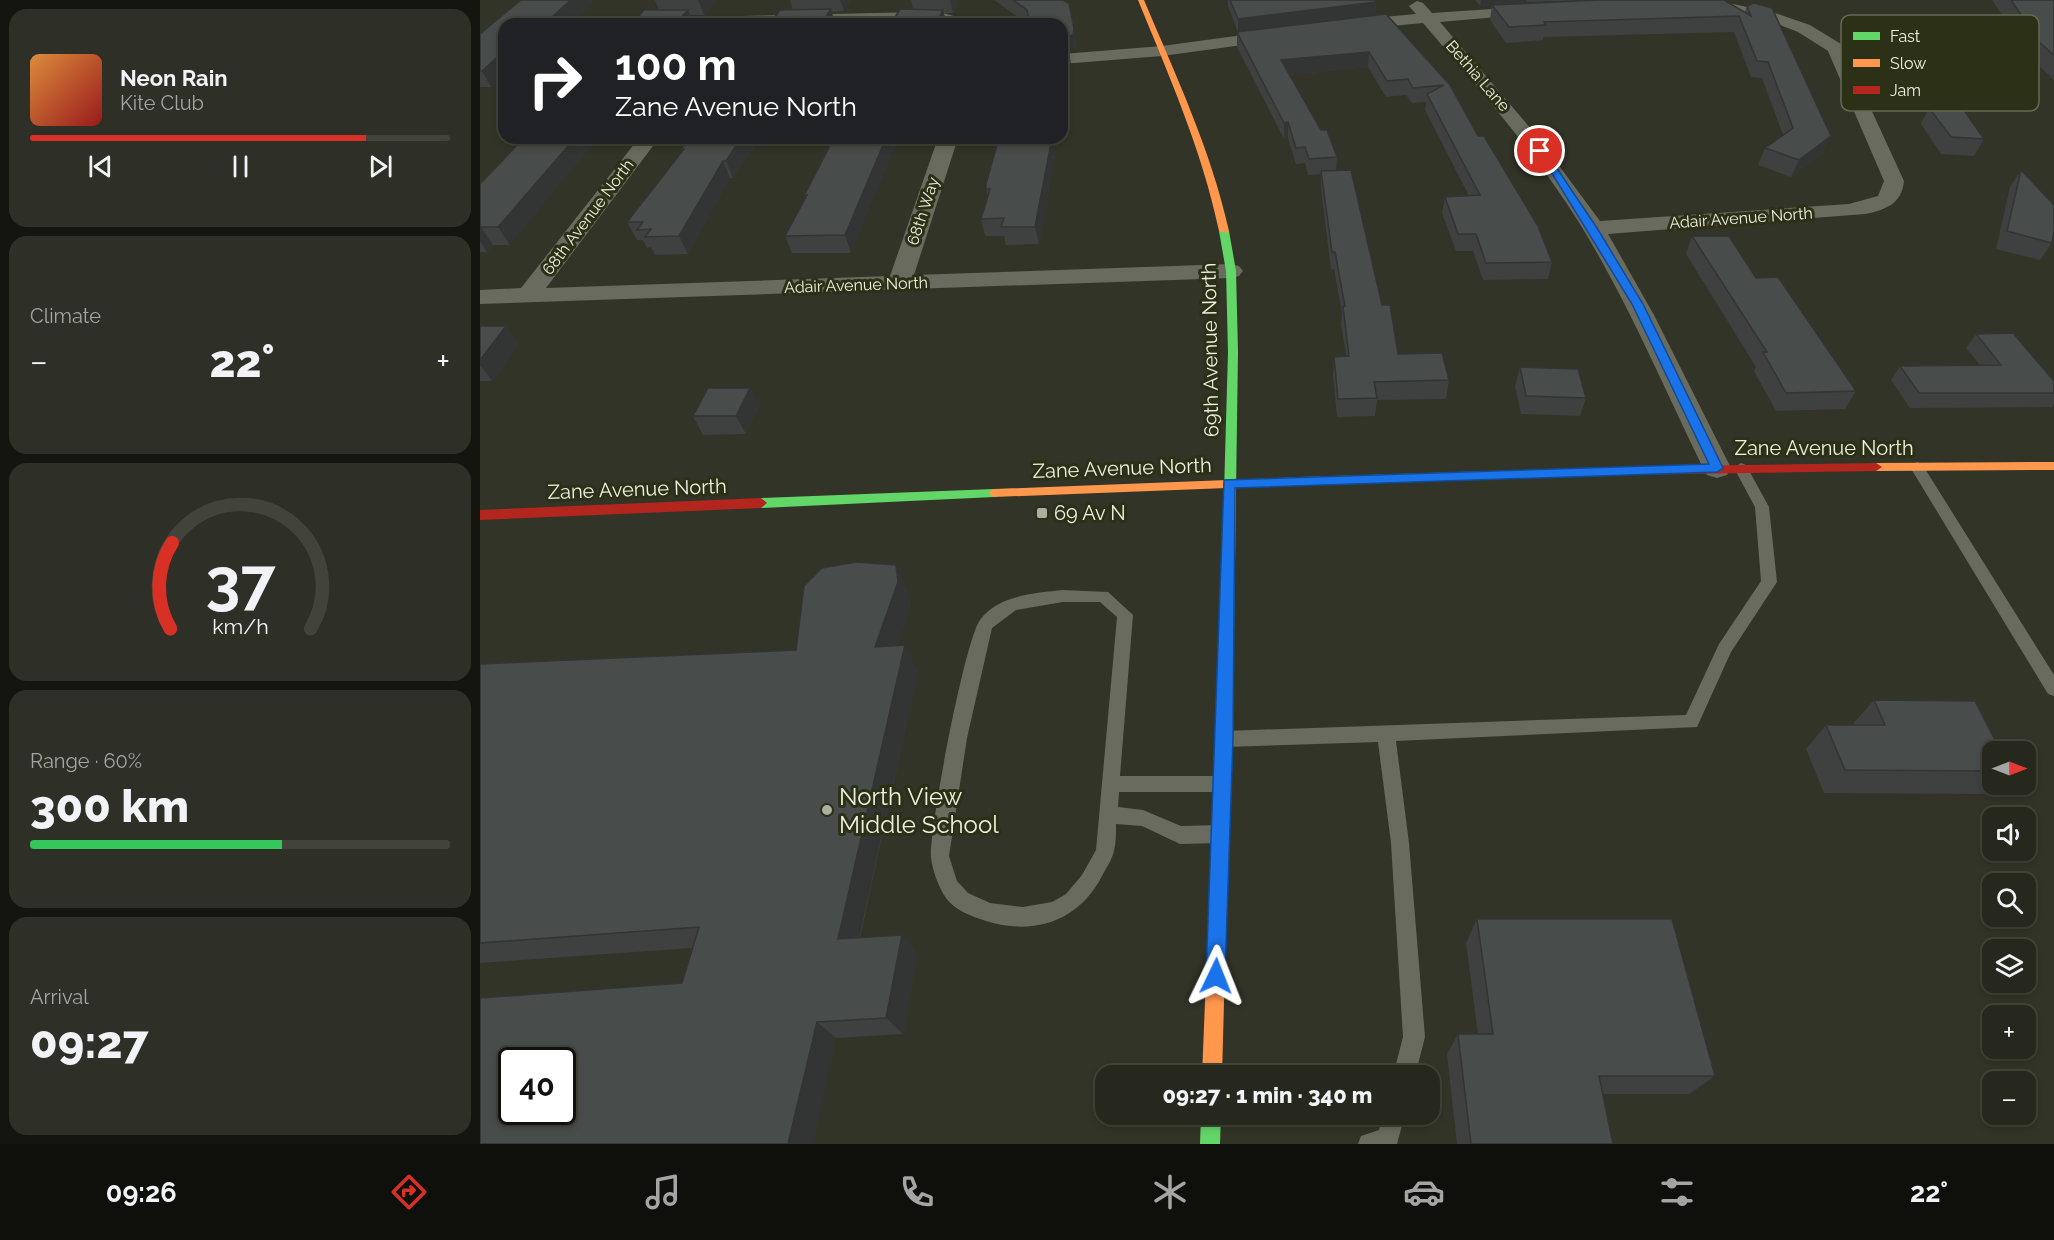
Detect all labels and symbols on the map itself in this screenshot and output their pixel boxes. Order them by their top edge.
legend [1841,15,2039,111]
text: Fast [1890,27,1921,46]
street label: Bethia Lane [1442,37,1514,115]
text: Slow [1890,54,1926,73]
text: Jam [1890,81,1921,100]
pin [1514,125,1565,176]
street label: 68th Avenue North [538,156,638,278]
street label: 68th Way [903,174,943,247]
street label: Adair Avenue North [1669,204,1813,232]
street label: 69th Avenue North [1196,263,1224,437]
street label: Adair Avenue North [784,273,928,297]
street label: Zane Avenue North [1734,436,1914,460]
street label: Zane Avenue North [1032,453,1212,483]
street label: Zane Avenue North [547,474,727,504]
place label: 69 Av N [1054,501,1126,525]
marker: 69 Av N [1035,506,1049,520]
north arrow [1982,741,2036,795]
place label: North View Middle School [839,782,999,839]
marker: North View Middle School [820,803,834,817]
position arrow [1184,944,1248,1008]
speed limit sign: 40 [498,1047,576,1125]

